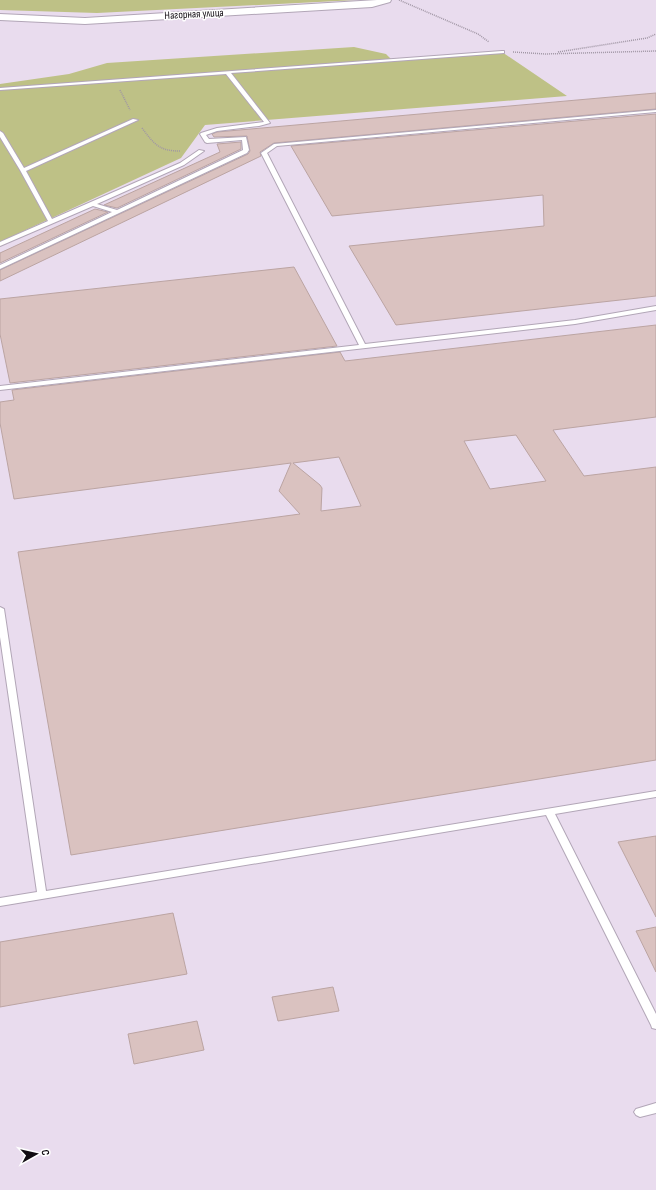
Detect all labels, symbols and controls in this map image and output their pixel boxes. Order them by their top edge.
street label: Нагорная улица [164,6,224,22]
north arrow [16,1134,56,1174]
text: С [39,1149,52,1157]

